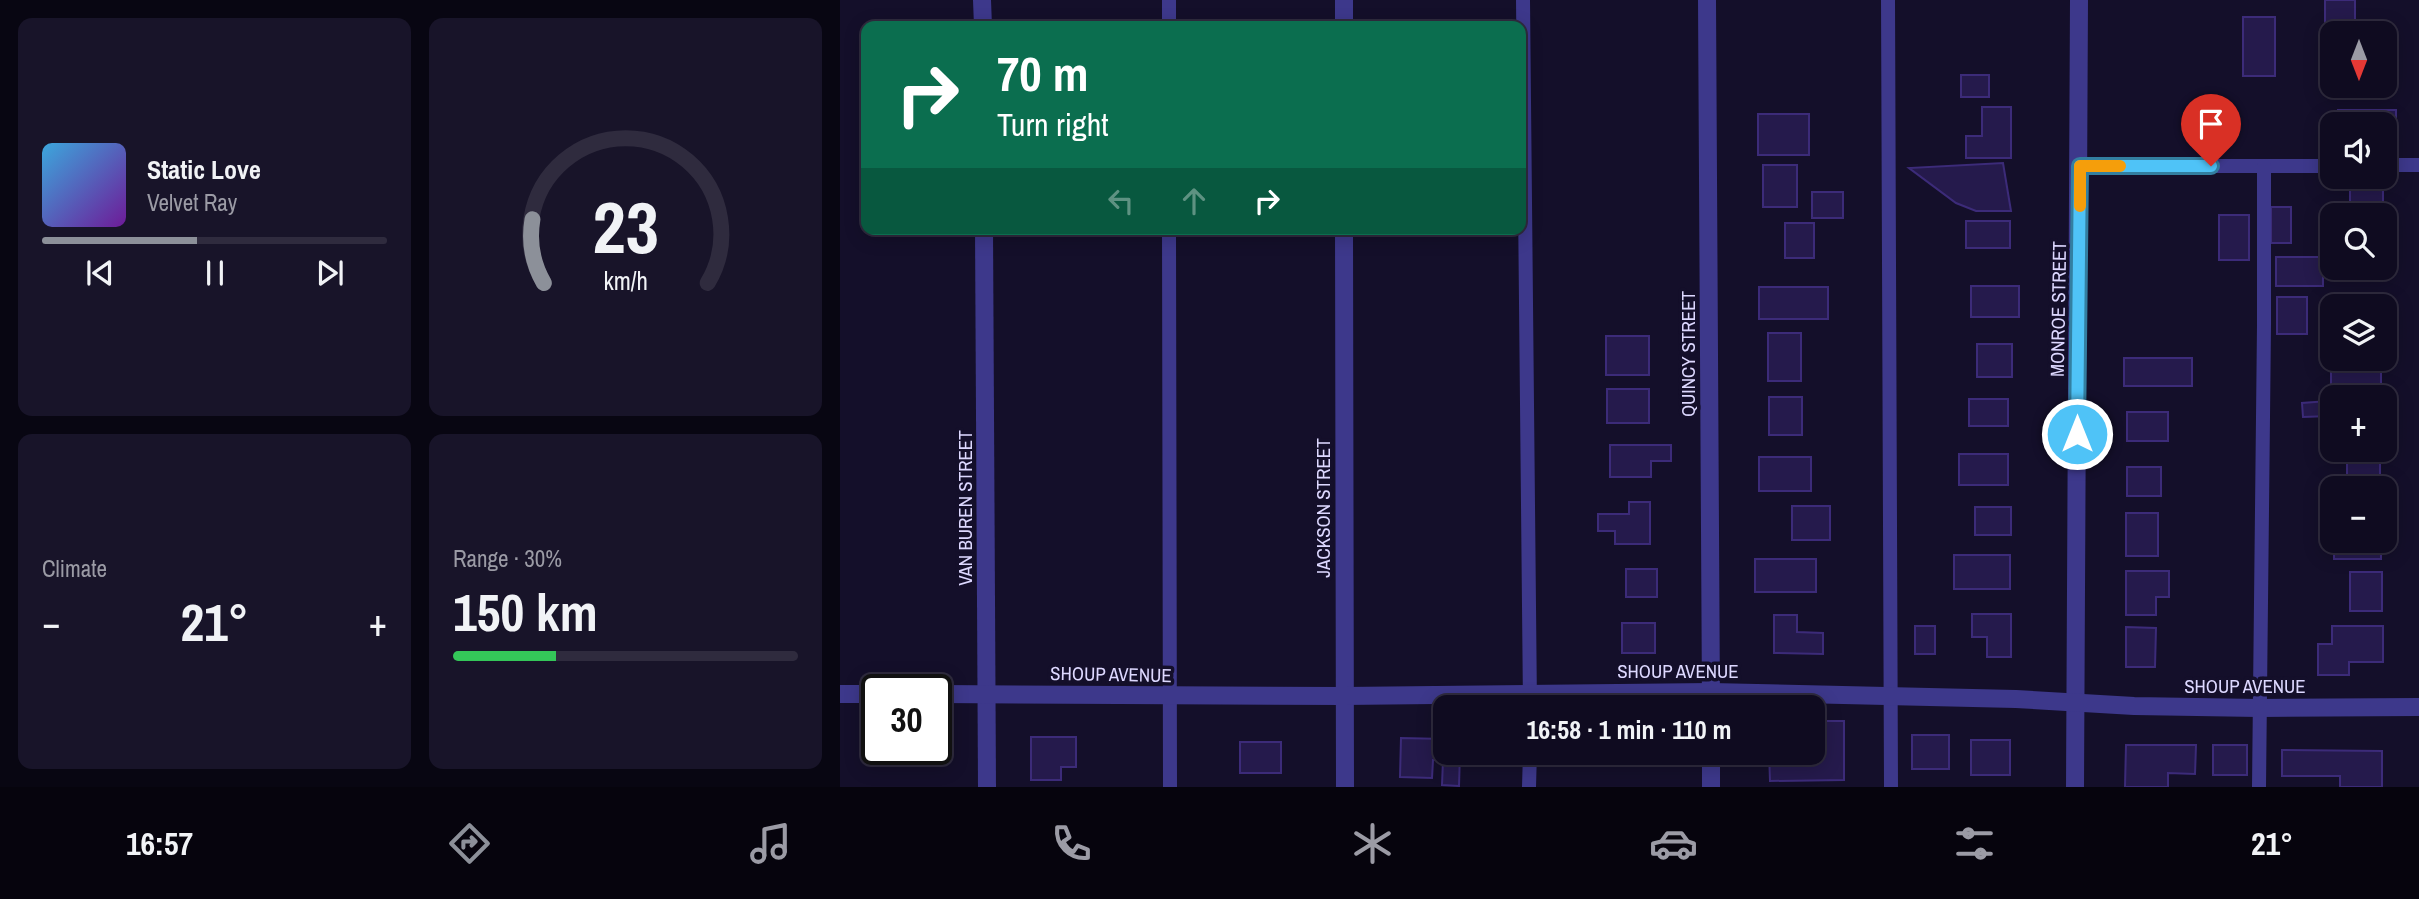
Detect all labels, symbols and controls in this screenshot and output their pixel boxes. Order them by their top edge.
north arrow [2320,21,2398,98]
map controls [2320,21,2397,553]
text: 70 m [997,40,1089,106]
icon: right [882,49,973,140]
pin [2181,94,2241,166]
text: Turn right [997,103,1109,146]
icon: arrive [2192,105,2230,143]
button: sound [2320,112,2397,189]
text: Static Love [147,152,261,187]
text: 23 [592,179,659,277]
icon: left [1102,182,1140,220]
icon: ahead [1175,182,1213,220]
icon: right [1248,182,1286,220]
text: Velvet Ray [147,187,237,218]
button: search [2320,203,2397,280]
street label: MONROE STREET [2044,240,2072,377]
icon: previous [81,254,119,292]
icon: pause [196,254,234,292]
icon: next [311,254,349,292]
text: km/h [603,264,648,298]
street label: QUINCY STREET [1675,290,1701,417]
button: layers [2320,294,2397,371]
button: + [2320,385,2397,462]
position arrow [2040,397,2114,471]
street label: VAN BUREN STREET [952,430,978,586]
street label: JACKSON STREET [1310,438,1336,578]
button: − [2320,476,2397,553]
text: Range · 30% [453,543,562,574]
text: Climate [42,553,107,584]
text: 150 km [453,577,598,647]
text: 21° [180,587,249,657]
text: − [42,597,60,648]
text: + [369,597,387,648]
street label: SHOUP AVENUE [1617,658,1739,684]
street label: SHOUP AVENUE [1050,660,1172,688]
street label: SHOUP AVENUE [2184,673,2306,699]
speed limit sign: 30 [861,674,952,765]
text: 16:58 · 1 min · 110 m [1526,712,1732,747]
icon: directions [445,819,494,868]
icon: music [746,819,795,868]
icon: phone [1047,819,1096,868]
icon: climate [1348,819,1397,868]
icon: car [1649,819,1698,868]
icon: filters [1950,819,1999,868]
text: 16:57 [126,822,193,865]
text: 21° [2251,822,2293,865]

